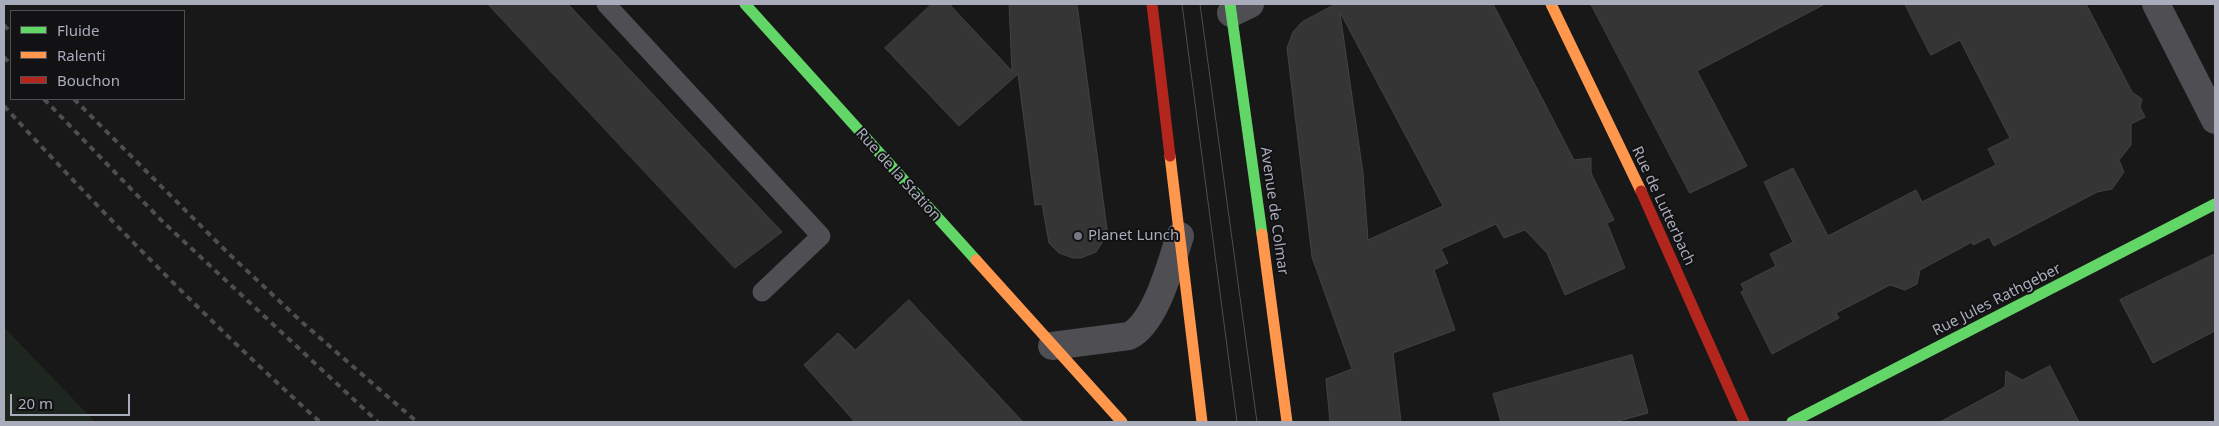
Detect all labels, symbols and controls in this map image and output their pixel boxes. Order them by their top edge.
legend [10,10,185,100]
text: Fluide [57,20,99,40]
text: Ralenti [57,45,106,65]
text: Bouchon [57,70,120,90]
street label: Rue de la Station [852,125,944,225]
street label: Rue de Lutterbach [1628,144,1698,268]
street label: Avenue de Colmar [1256,146,1292,276]
place label: Planet Lunch [1088,227,1179,245]
marker: Planet Lunch [1072,230,1084,242]
street label: Rue Jules Rathgeber [1930,260,2064,340]
scale bar [12,384,132,416]
text: 20 m [18,393,53,413]

